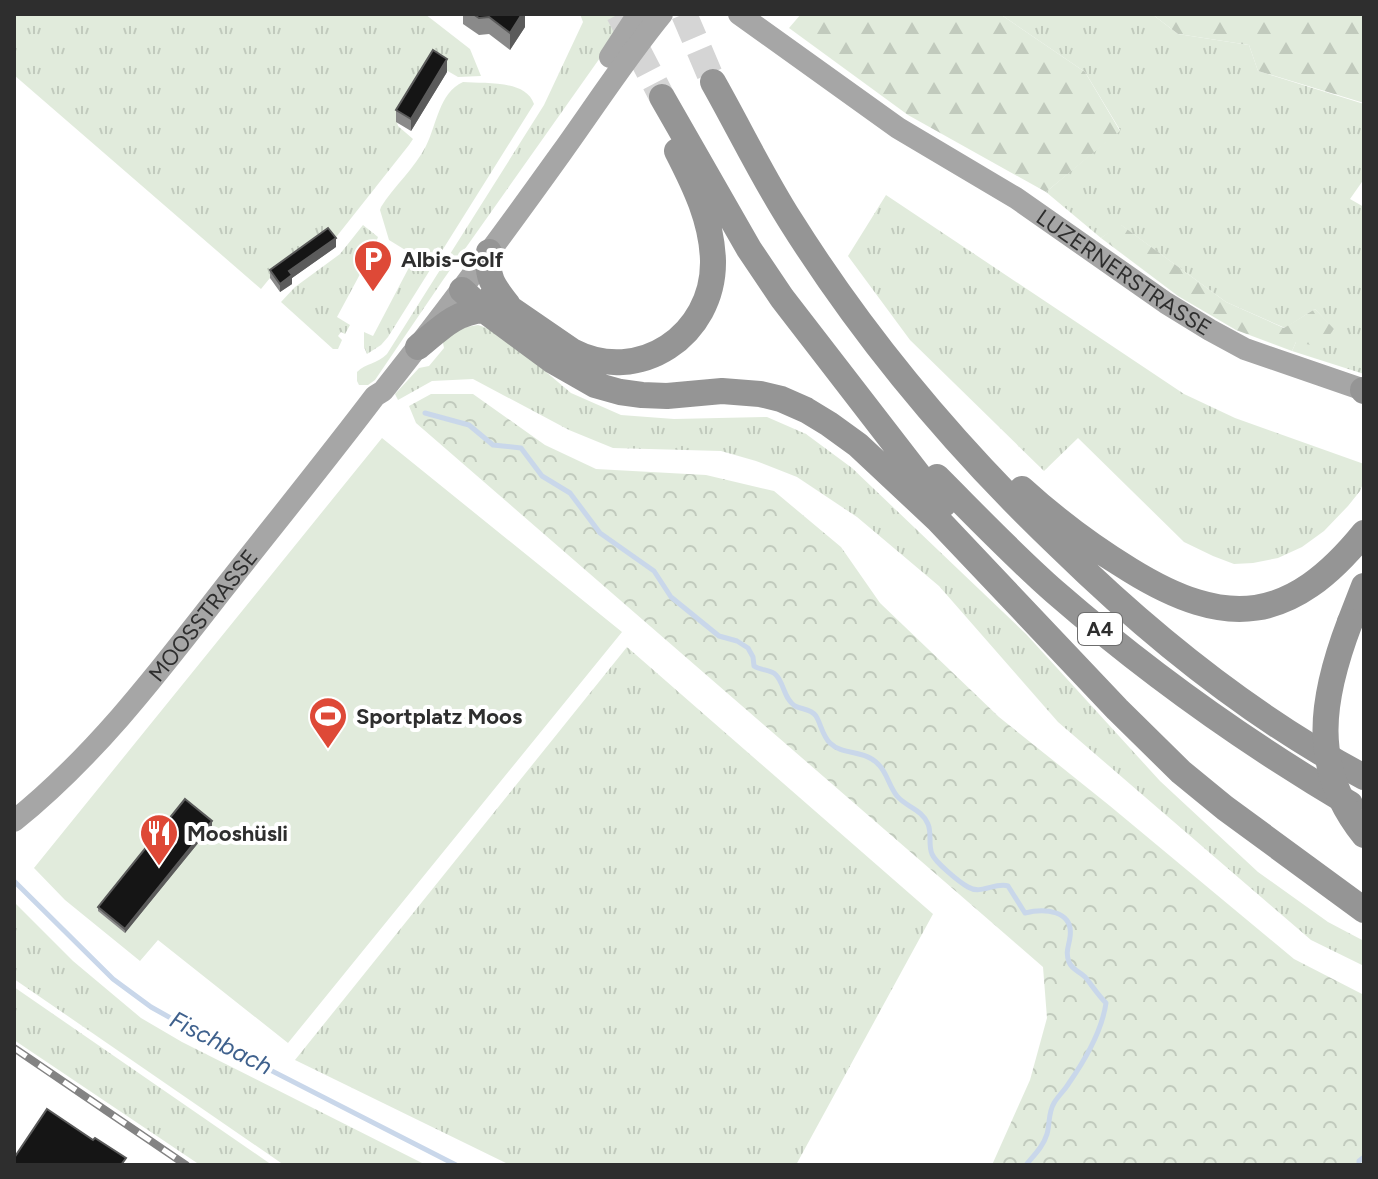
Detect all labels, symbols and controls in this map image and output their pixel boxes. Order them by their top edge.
street label: LUZERNERSTRASSE [1031,203,1216,342]
parking icon: Albis-Golf [352,238,394,293]
place label: Albis-Golf [401,246,504,273]
street label: MOOSSTRASSE [143,544,263,687]
road number: A4 [1078,613,1122,645]
sports icon: Sportplatz Moos [307,695,349,750]
place label: Sportplatz Moos [356,703,522,730]
restaurant icon: Mooshüsli [138,812,180,867]
place label: Mooshüsli [187,820,288,847]
water label: Fischbach [165,1004,277,1081]

